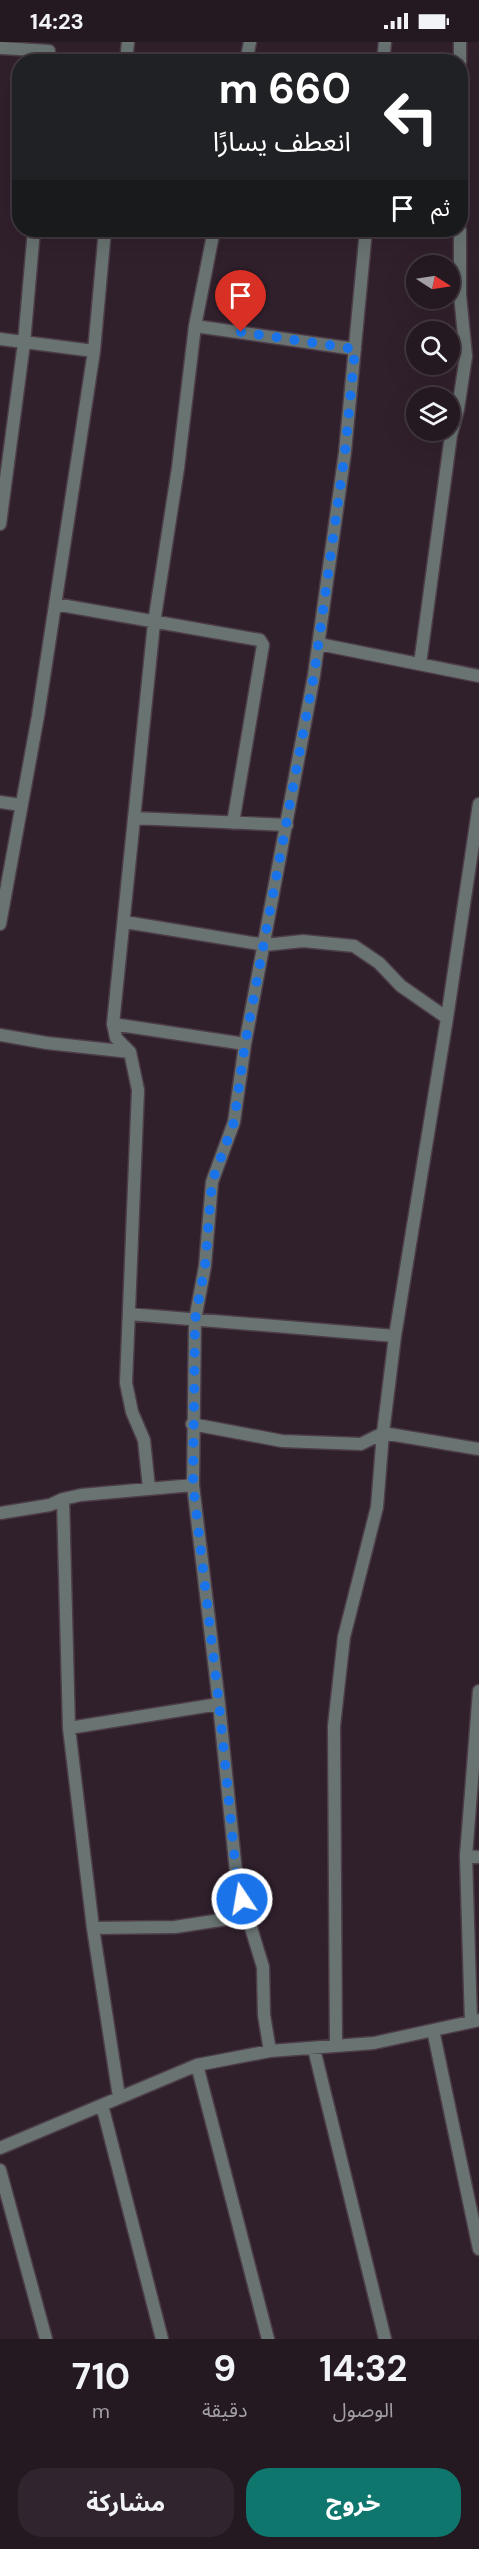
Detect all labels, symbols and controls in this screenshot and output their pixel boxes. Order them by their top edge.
text: 14:23 [30,7,84,36]
text: 660 m [219,61,351,116]
icon: left [372,78,450,156]
text: انعطف يسارًا [213,124,351,159]
icon: arrive [386,192,419,225]
text: ثم [431,194,450,223]
north arrow [406,255,460,309]
map controls [406,255,460,441]
pin [215,270,266,332]
icon: arrive [224,279,257,312]
button: search [406,321,460,375]
button: layers [406,387,460,441]
position arrow [210,1867,274,1931]
text: 9 [213,2345,236,2392]
text: 14:32 [319,2345,407,2392]
text: 710 [72,2353,130,2400]
text: دقيقة [202,2397,247,2423]
text: الوصول [333,2397,394,2423]
text: m [92,2398,110,2424]
button: مشاركة [18,2468,234,2537]
button: خروج [246,2468,461,2537]

